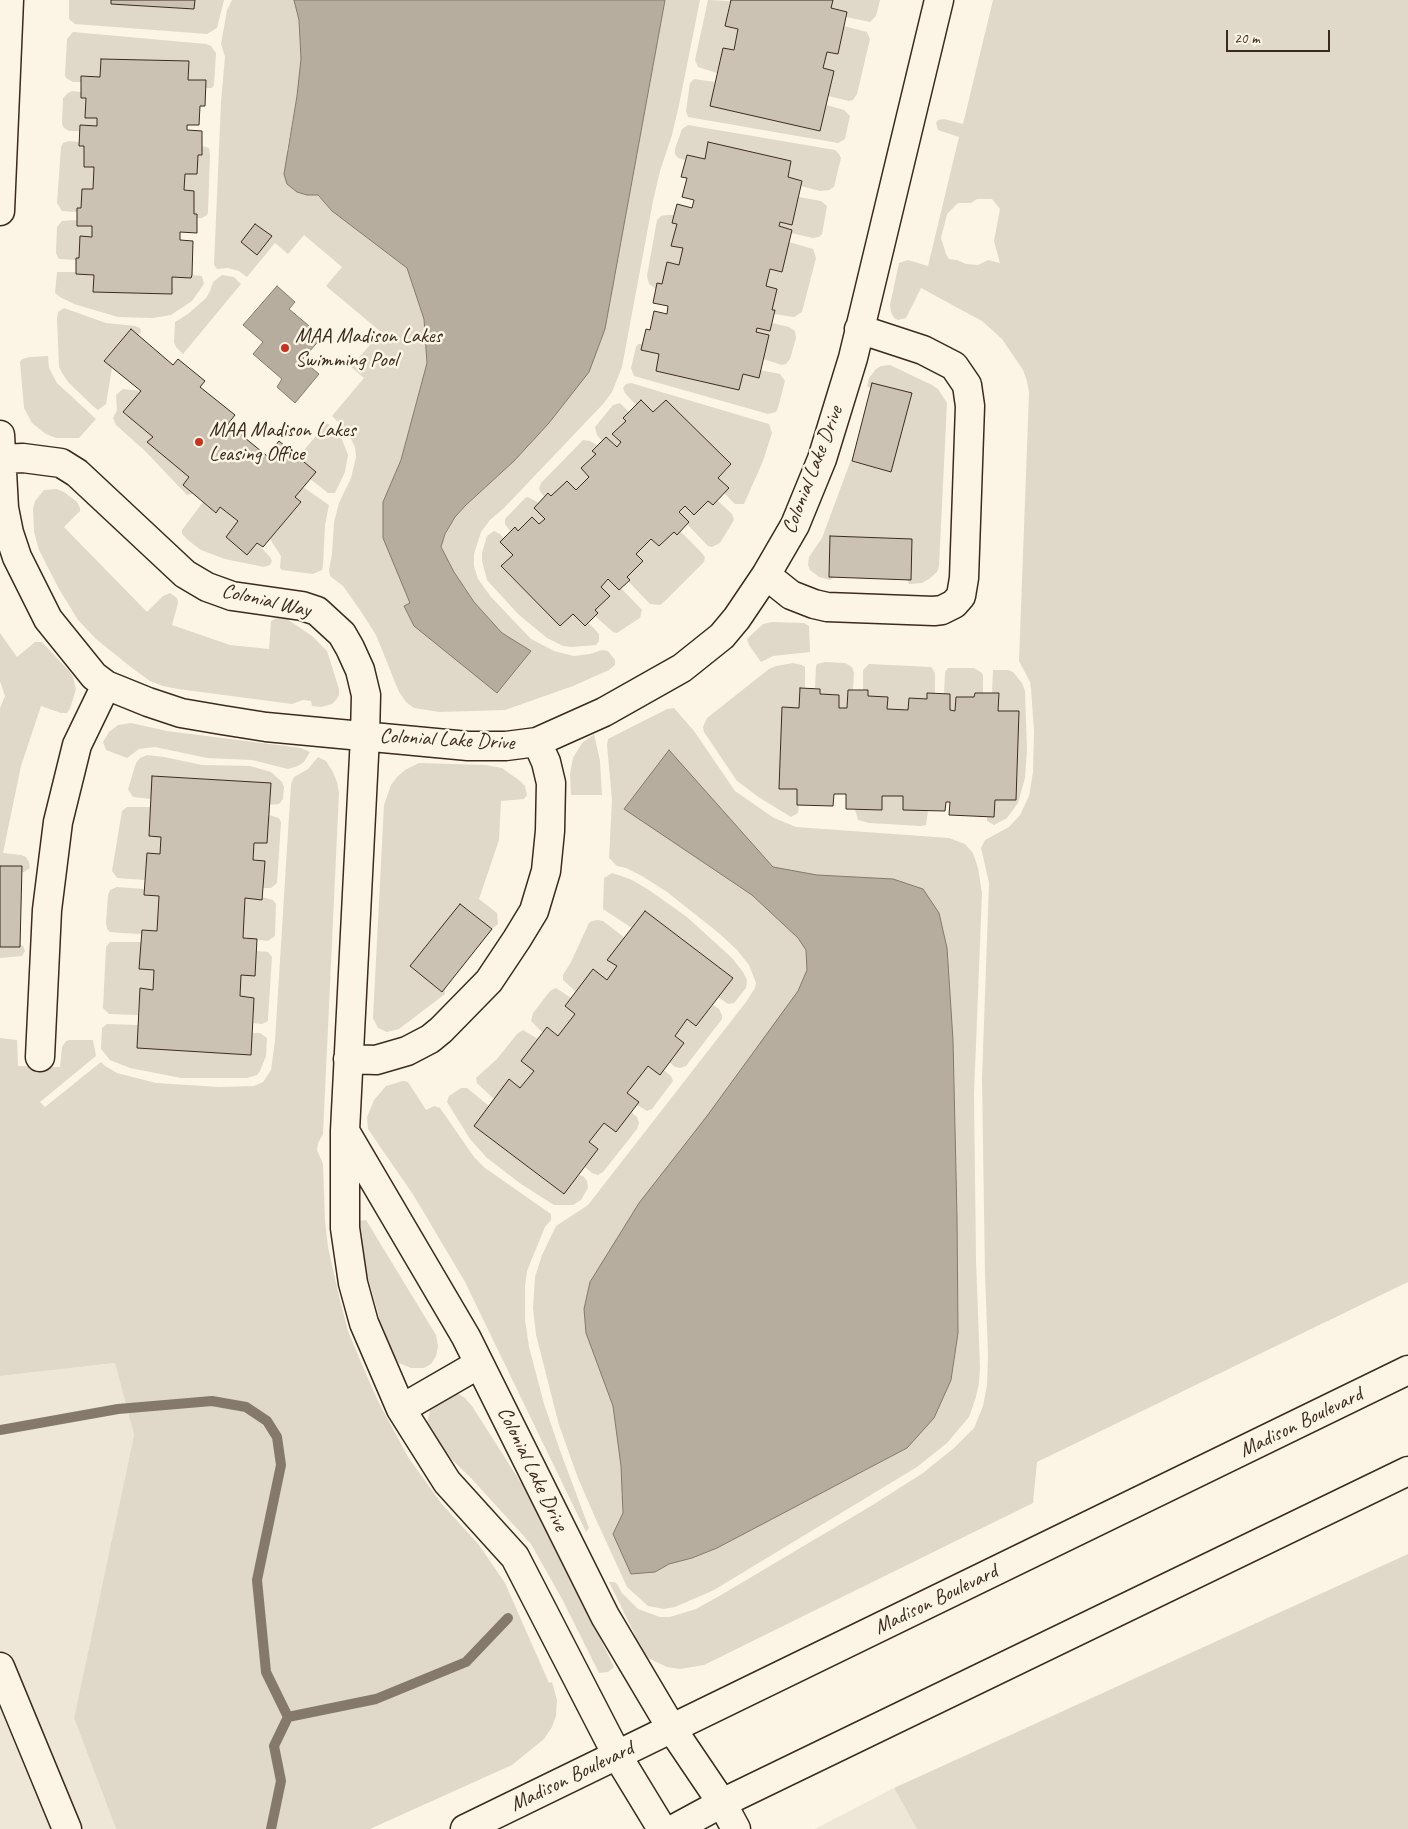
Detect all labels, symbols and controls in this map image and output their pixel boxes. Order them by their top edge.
scale bar [1228,20,1332,52]
text: 20 m [1234,29,1260,48]
place label: MAA Madison Lakes Swimming Pool [295,323,442,373]
marker: MAA Madison Lakes Swimming Pool [279,342,291,354]
street label: Colonial Lake Drive [777,403,849,537]
place label: MAA Madison Lakes Leasing Office [209,417,356,467]
marker: MAA Madison Lakes Leasing Office [193,436,205,448]
street label: Colonial Way [219,579,313,623]
street label: Colonial Lake Drive [379,724,515,756]
street label: Madison Boulevard [1235,1382,1367,1464]
street label: Colonial Lake Drive [491,1403,573,1535]
street label: Madison Boulevard [870,1559,1002,1641]
street label: Madison Boulevard [506,1736,638,1818]

